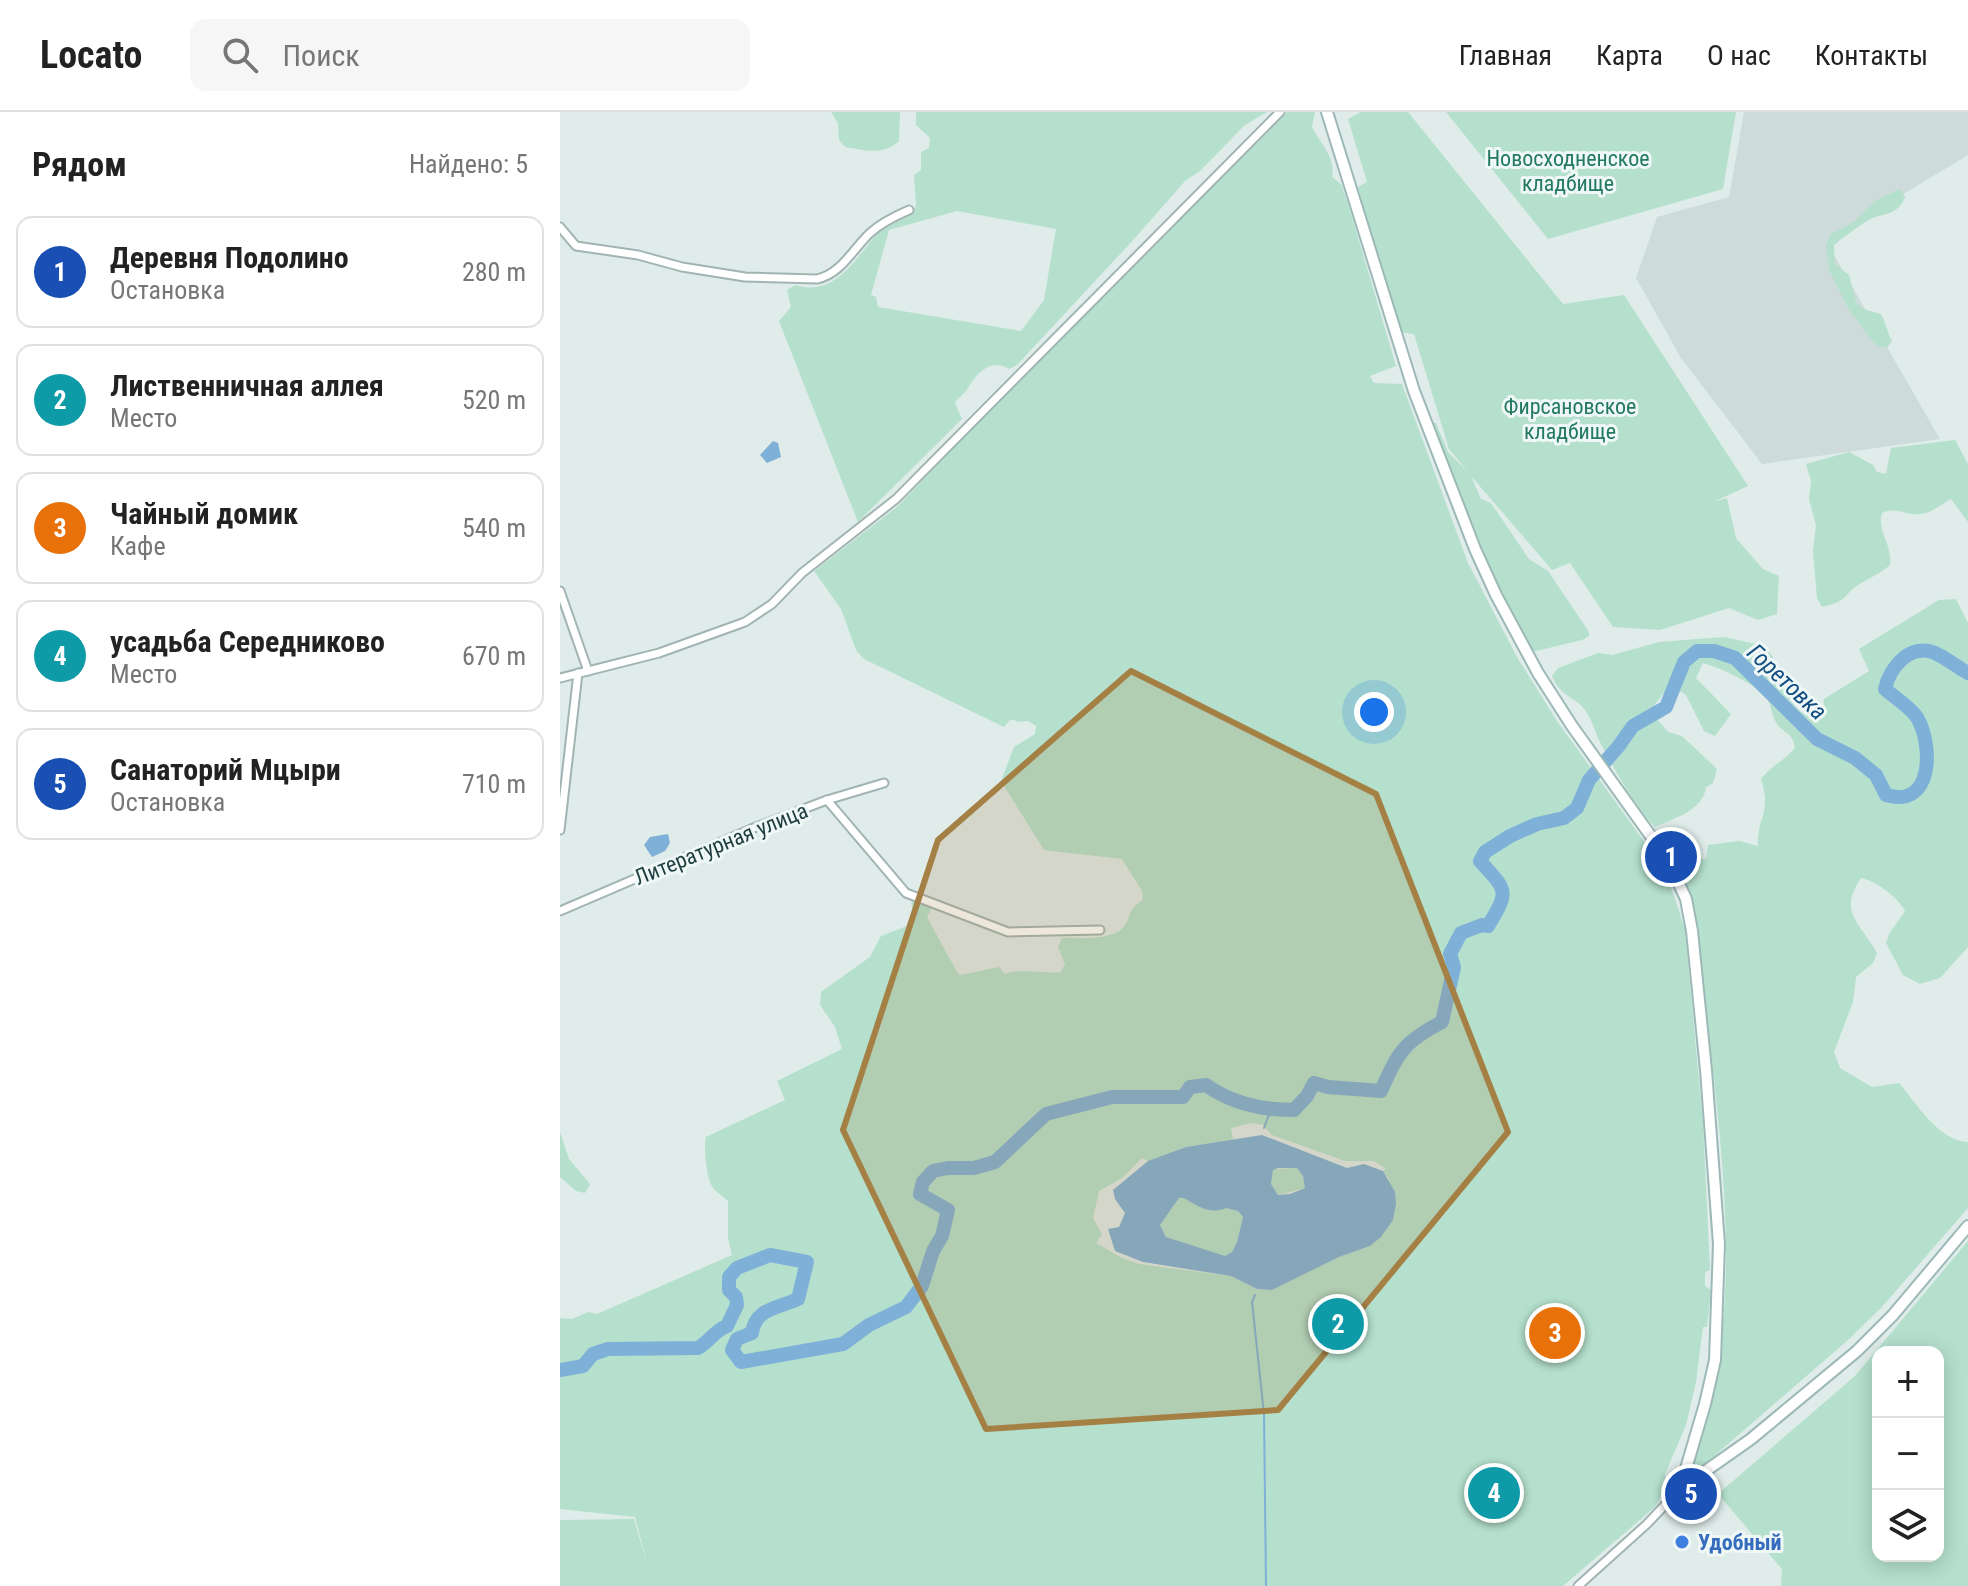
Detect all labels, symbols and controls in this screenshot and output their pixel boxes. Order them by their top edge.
search box [190,19,750,91]
text: Locato [40,33,142,77]
icon: search [218,33,262,77]
text: Поиск [282,38,360,73]
text: Главная [1459,39,1552,72]
text: Карта [1596,39,1663,72]
text: О нас [1707,39,1771,72]
text: Контакты [1815,39,1928,72]
text: Рядом [32,144,127,184]
park label: Новосходненское кладбище [1486,146,1650,196]
text: Найдено: 5 [409,149,528,179]
text: Деревня Подолино [110,240,349,275]
text: 1 [53,257,67,287]
text: 280 m [462,257,526,287]
text: Остановка [110,275,225,305]
text: Лиственничная аллея [110,368,384,403]
text: 2 [53,385,67,415]
text: 520 m [462,385,526,415]
park label: Фирсановское кладбище [1504,394,1636,444]
text: Место [110,403,177,433]
text: Чайный домик [110,496,298,531]
text: 3 [53,513,67,543]
text: 540 m [462,513,526,543]
text: Кафе [110,531,166,561]
text: усадьба Середниково [110,624,385,659]
water label: Горетовка [1742,638,1832,726]
text: 4 [53,641,67,671]
text: 670 m [462,641,526,671]
text: Место [110,659,177,689]
your location [1354,692,1394,732]
text: Санаторий Мцыри [110,752,341,787]
text: 5 [53,769,67,799]
text: 710 m [462,769,526,799]
text: Остановка [110,787,225,817]
street label: Литературная улица [631,798,811,890]
pin: 1 [1645,827,1697,887]
pin: 2 [1312,1294,1364,1354]
pin: 3 [1529,1303,1581,1363]
map controls [1872,1346,1944,1562]
button: + [1872,1346,1944,1418]
button: − [1872,1418,1944,1490]
pin: 4 [1468,1463,1520,1523]
pin: 5 [1665,1464,1717,1524]
button: layers [1872,1490,1944,1562]
place label: Удобный [1698,1530,1782,1555]
marker: Удобный [1673,1533,1691,1551]

